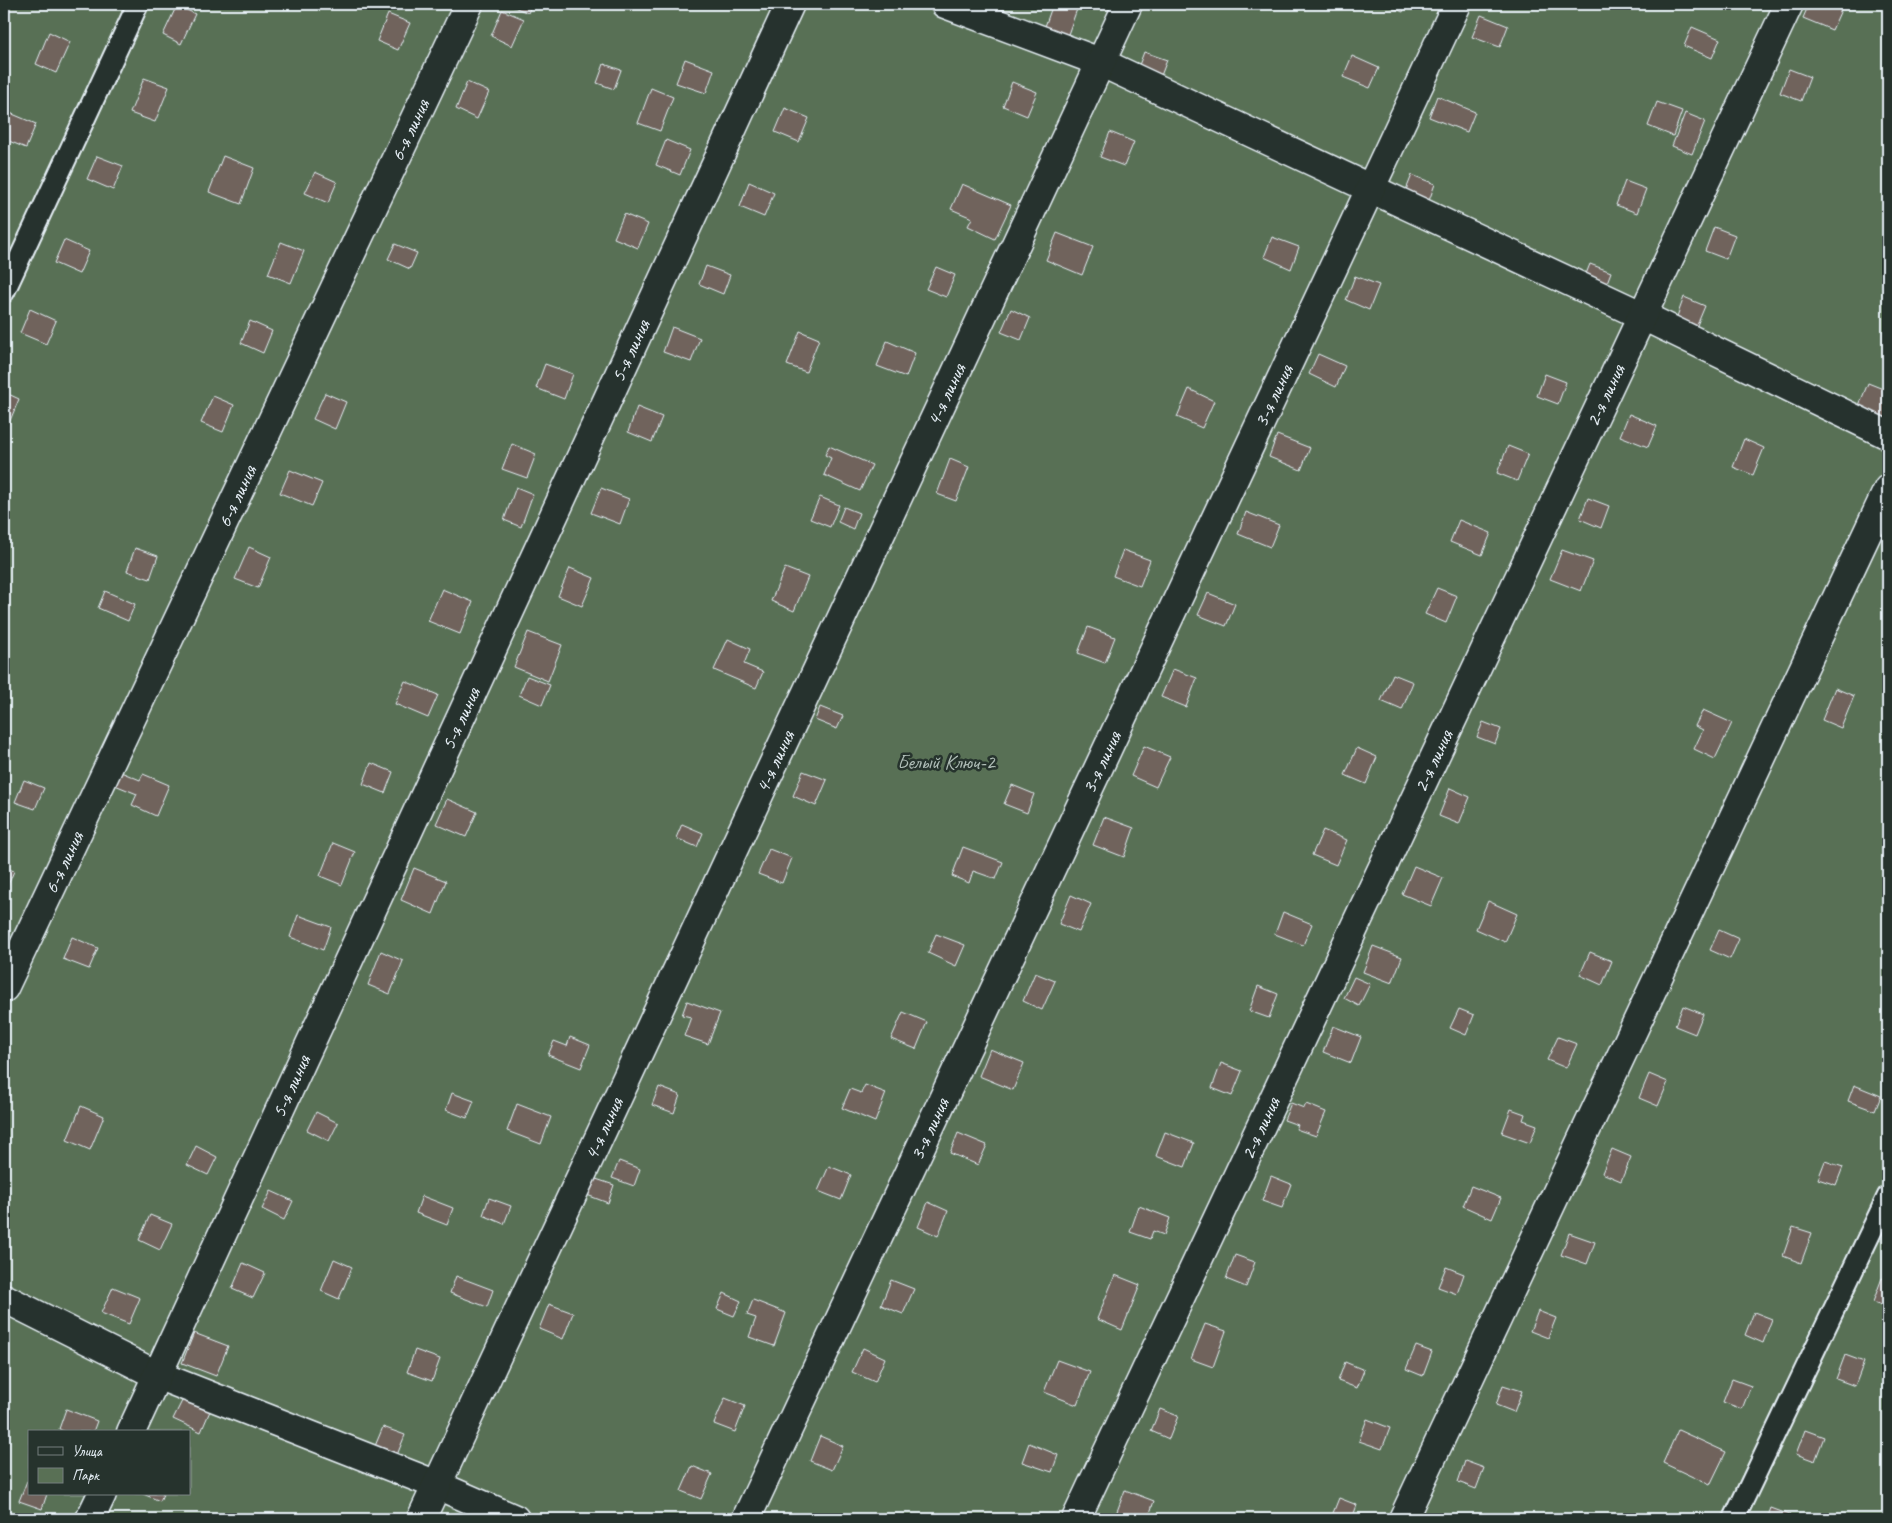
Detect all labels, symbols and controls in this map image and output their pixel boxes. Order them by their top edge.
street label: 6-я линия [385,94,436,165]
street label: 5-я линия [605,315,656,386]
street label: 4-я линия [921,359,972,430]
street label: 3-я линия [1248,360,1299,431]
street label: 2-я линия [1580,360,1631,431]
street label: 6-я линия [211,461,263,532]
street label: 5-я линия [436,683,486,754]
street label: 2-я линия [1408,725,1459,796]
street label: 4-я линия [750,726,801,797]
street label: 3-я линия [1076,727,1127,798]
park label: Белый Ключ-2 [897,750,997,775]
street label: 6-я линия [38,827,90,898]
street label: 5-я линия [266,1050,317,1121]
street label: 2-я линия [1235,1092,1286,1164]
street label: 4-я линия [578,1093,629,1164]
street label: 3-я линия [904,1093,955,1164]
legend [28,1430,190,1496]
text: Улица [72,1442,103,1461]
text: Парк [72,1466,100,1485]

